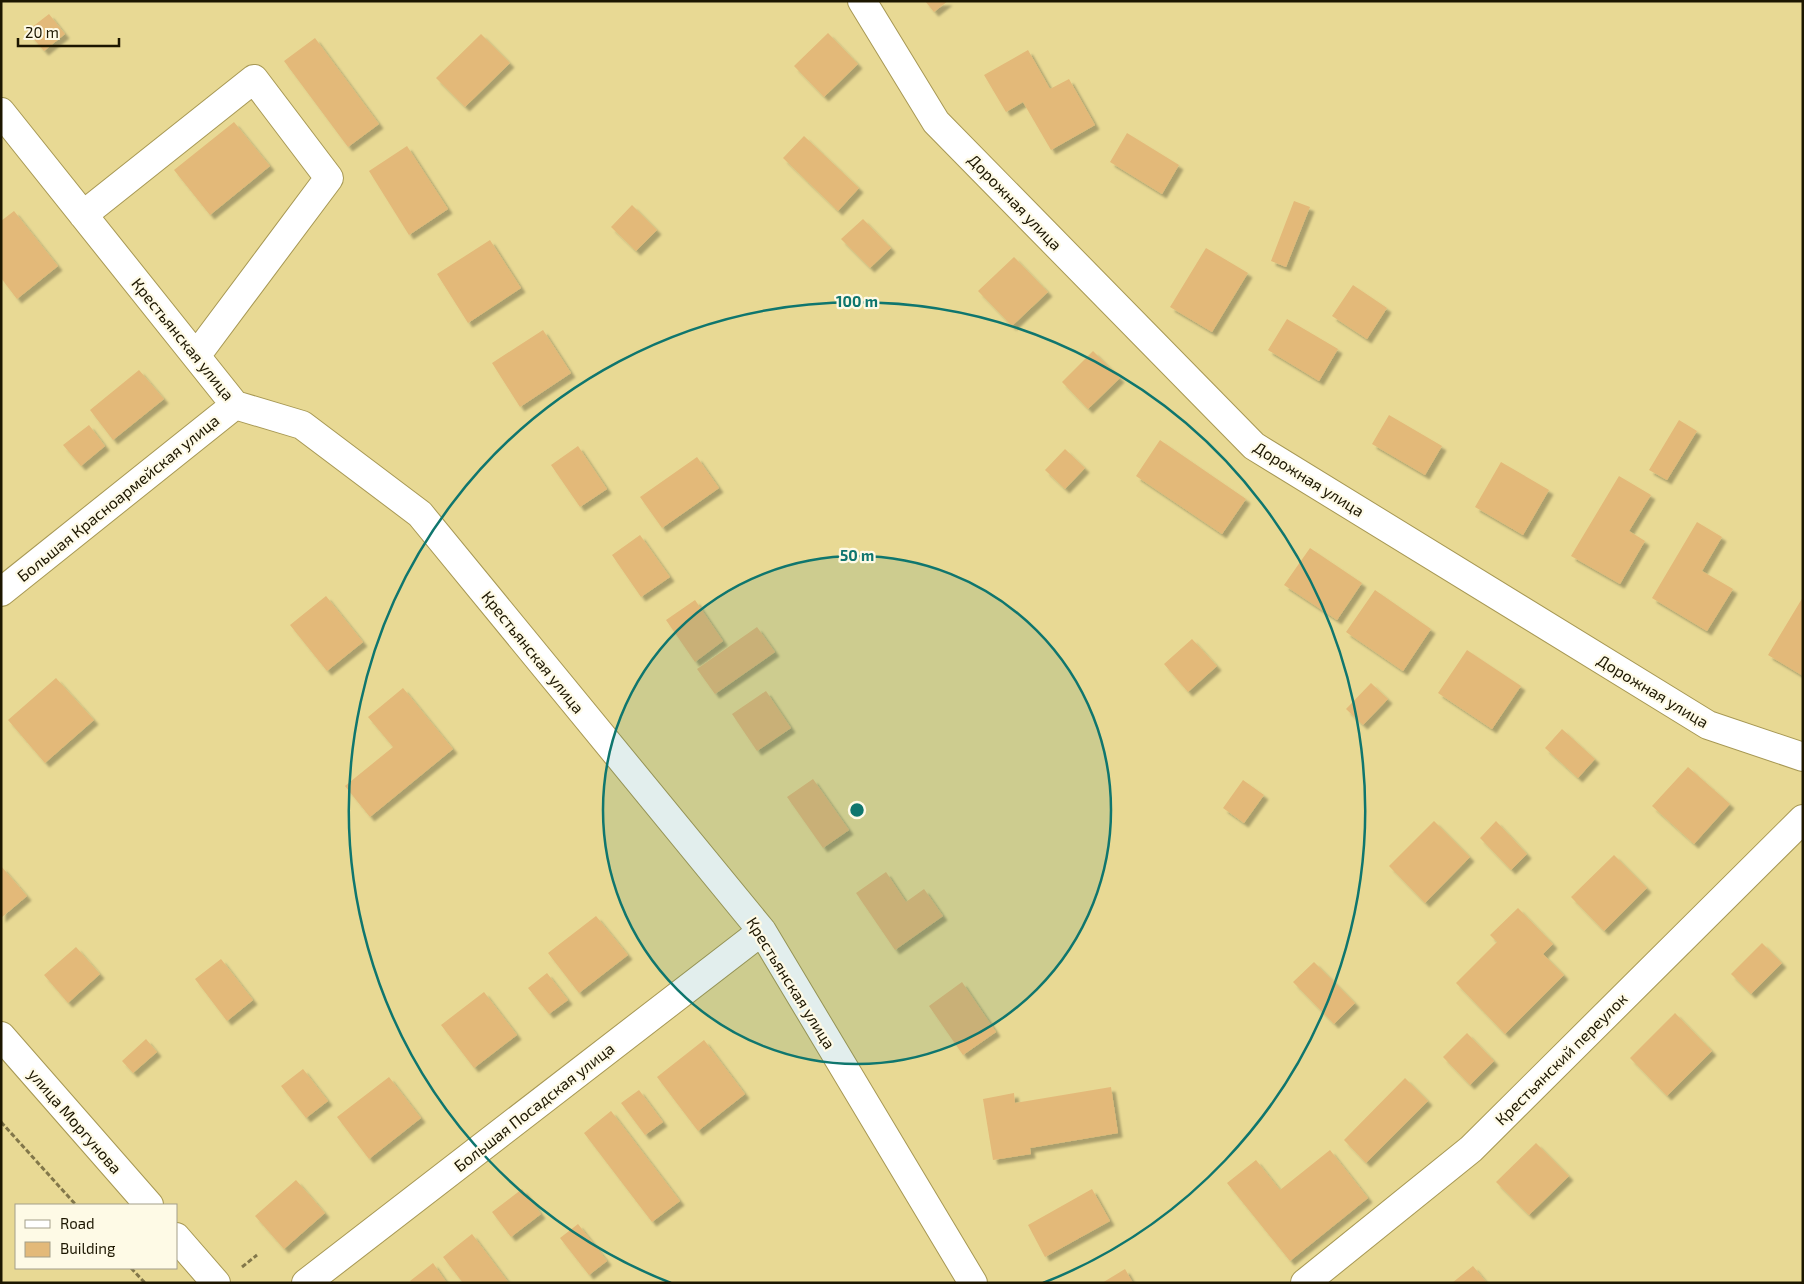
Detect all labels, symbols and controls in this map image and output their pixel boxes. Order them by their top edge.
scale bar [18,15,119,47]
text: 20 m [25,23,59,41]
street label: Дорожная улица [964,150,1066,254]
street label: Крестьянская улица [127,274,239,404]
text: 100 m [836,292,878,310]
street label: Большая Красноармейская улица [13,410,223,586]
street label: Дорожная улица [1250,437,1368,521]
text: 50 m [840,546,874,564]
street label: Крестьянская улица [477,587,589,717]
street label: Дорожная улица [1594,650,1712,732]
centre of rings [848,801,866,819]
street label: Крестьянская улица [742,913,840,1053]
street label: Крестьянский переулок [1491,988,1632,1129]
street label: Большая Посадская улица [450,1038,618,1176]
street label: улица Моргунова [24,1064,126,1178]
legend [15,1204,178,1269]
text: Road [60,1214,95,1232]
text: Building [60,1239,116,1257]

